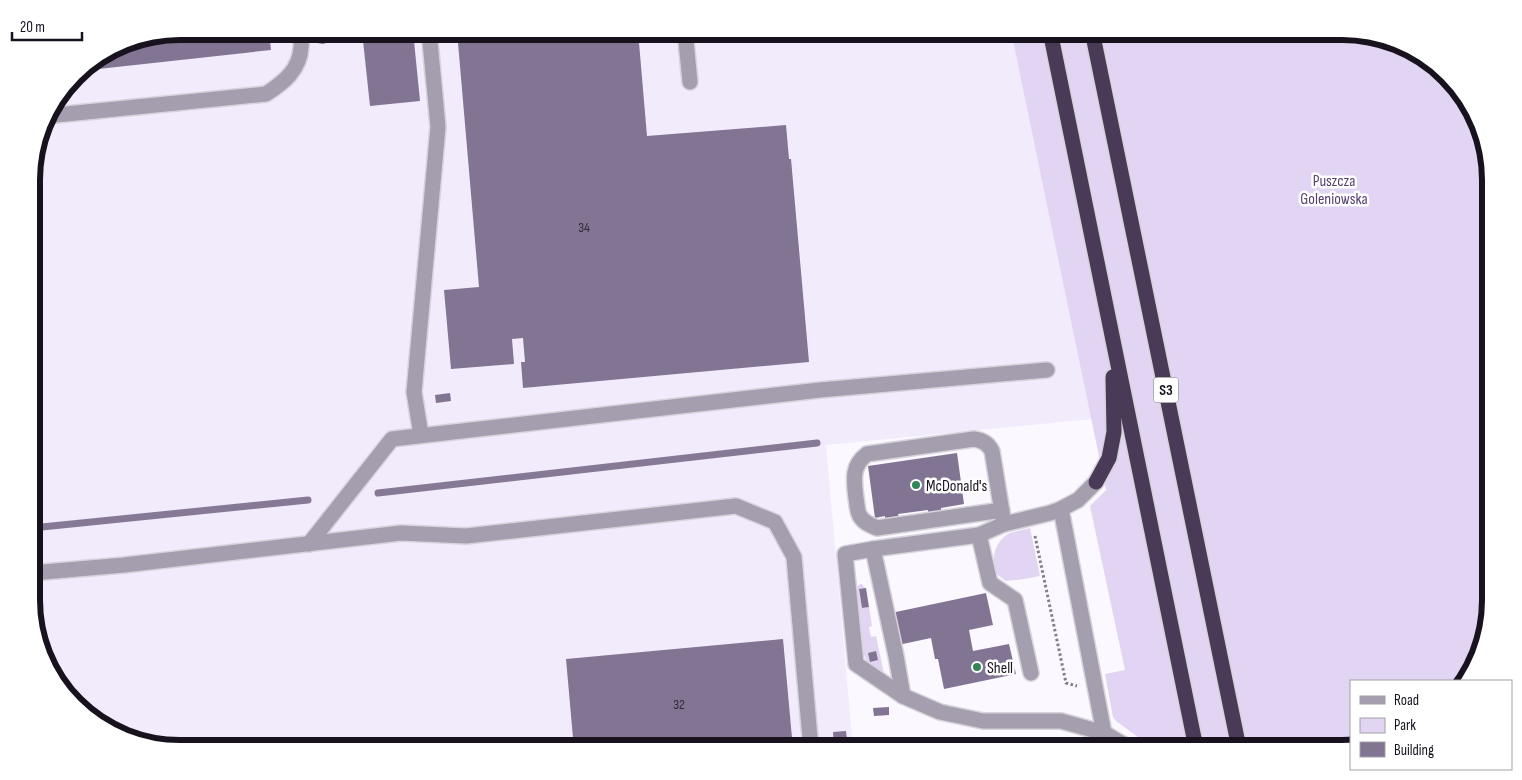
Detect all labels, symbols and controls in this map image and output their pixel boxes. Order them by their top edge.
scale bar [12,10,82,42]
text: 20 m [20,18,45,37]
park label: Puszcza Goleniowska [1300,172,1368,209]
house number: 34 [578,219,590,236]
road number: S3 [1154,378,1178,402]
place label: McDonald's [926,477,988,496]
marker: McDonald's [910,479,922,491]
place label: Shell [987,659,1013,678]
marker: Shell [971,661,983,673]
legend [1350,680,1512,770]
text: Road [1394,691,1419,710]
house number: 32 [673,696,685,713]
text: Park [1394,716,1416,735]
text: Building [1394,741,1434,760]

